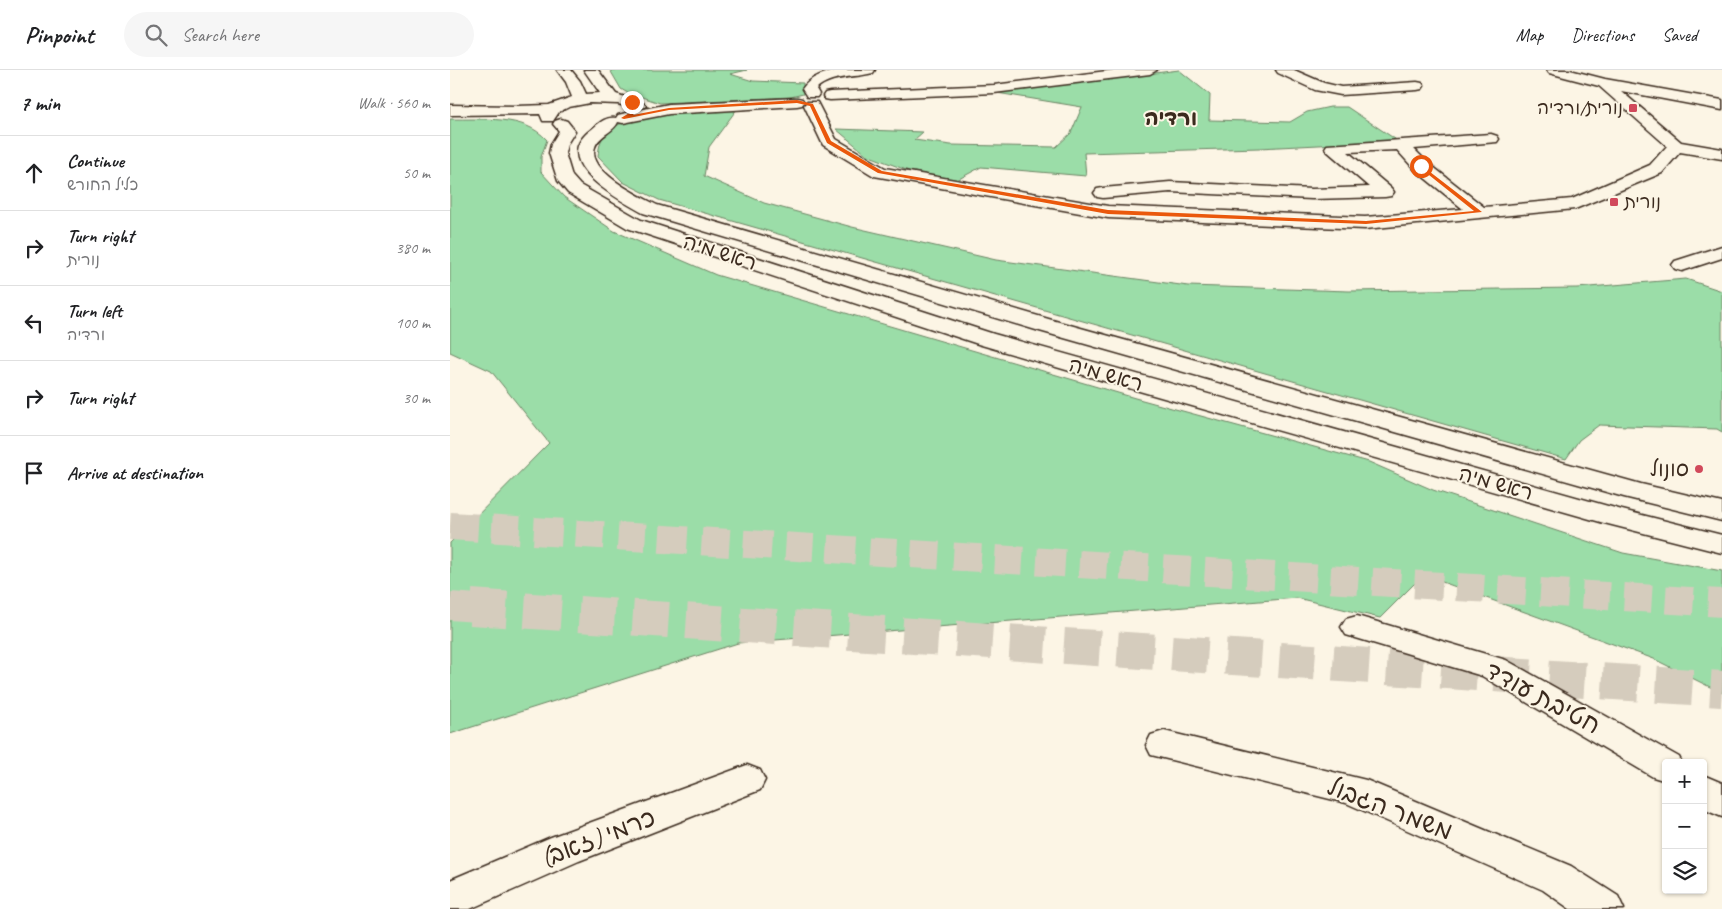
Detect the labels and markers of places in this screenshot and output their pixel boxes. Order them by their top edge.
place label: נורית/ורדיה [1537,97,1623,119]
marker: נורית/ורדיה [1627,102,1639,114]
place label: נורית [1623,191,1661,213]
marker: נורית [1608,196,1620,208]
place label: סונול [1650,456,1689,482]
marker: סונול [1693,463,1705,475]

